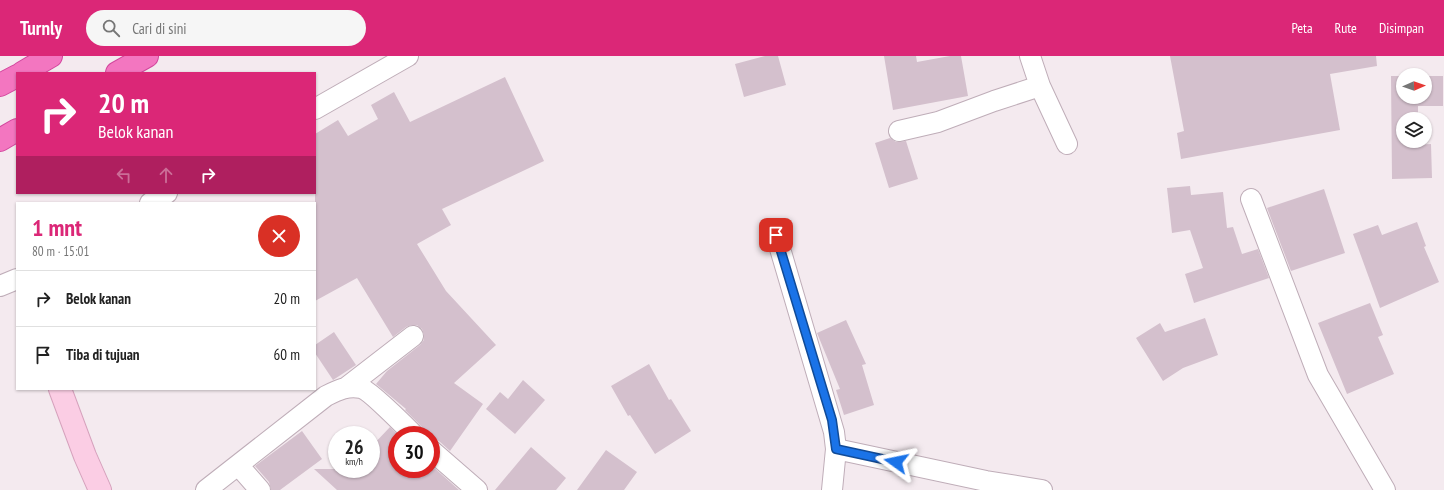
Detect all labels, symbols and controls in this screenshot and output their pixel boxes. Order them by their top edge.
search box [86,10,366,46]
text: Turnly [20,16,62,40]
icon: search [100,17,122,39]
text: Cari di sini [132,19,187,38]
text: Peta [1291,19,1313,37]
text: Rute [1335,19,1357,37]
text: Disimpan [1379,19,1424,37]
north arrow [1396,68,1432,104]
map controls [1396,68,1432,148]
text: 20 m [98,84,149,121]
icon: right [32,88,84,140]
button: layers [1396,112,1432,148]
text: Belok kanan [98,120,173,143]
icon: left [113,164,135,186]
icon: ahead [155,164,177,186]
icon: right [197,164,219,186]
text: 1 mnt [32,212,82,243]
button: close [258,215,300,257]
pin [759,218,793,252]
icon: arrive [765,224,787,246]
text: 80 m · 15:01 [32,243,89,260]
icon: right [32,288,54,310]
text: Belok kanan [66,289,131,308]
text: 20 m [274,289,300,308]
icon: arrive [32,344,54,366]
text: Tiba di tujuan [66,345,140,364]
text: 60 m [274,345,300,364]
speed limit sign: 30 [388,426,440,478]
text: 26 [344,434,364,460]
position arrow [875,441,917,483]
text: km/h [345,455,363,468]

